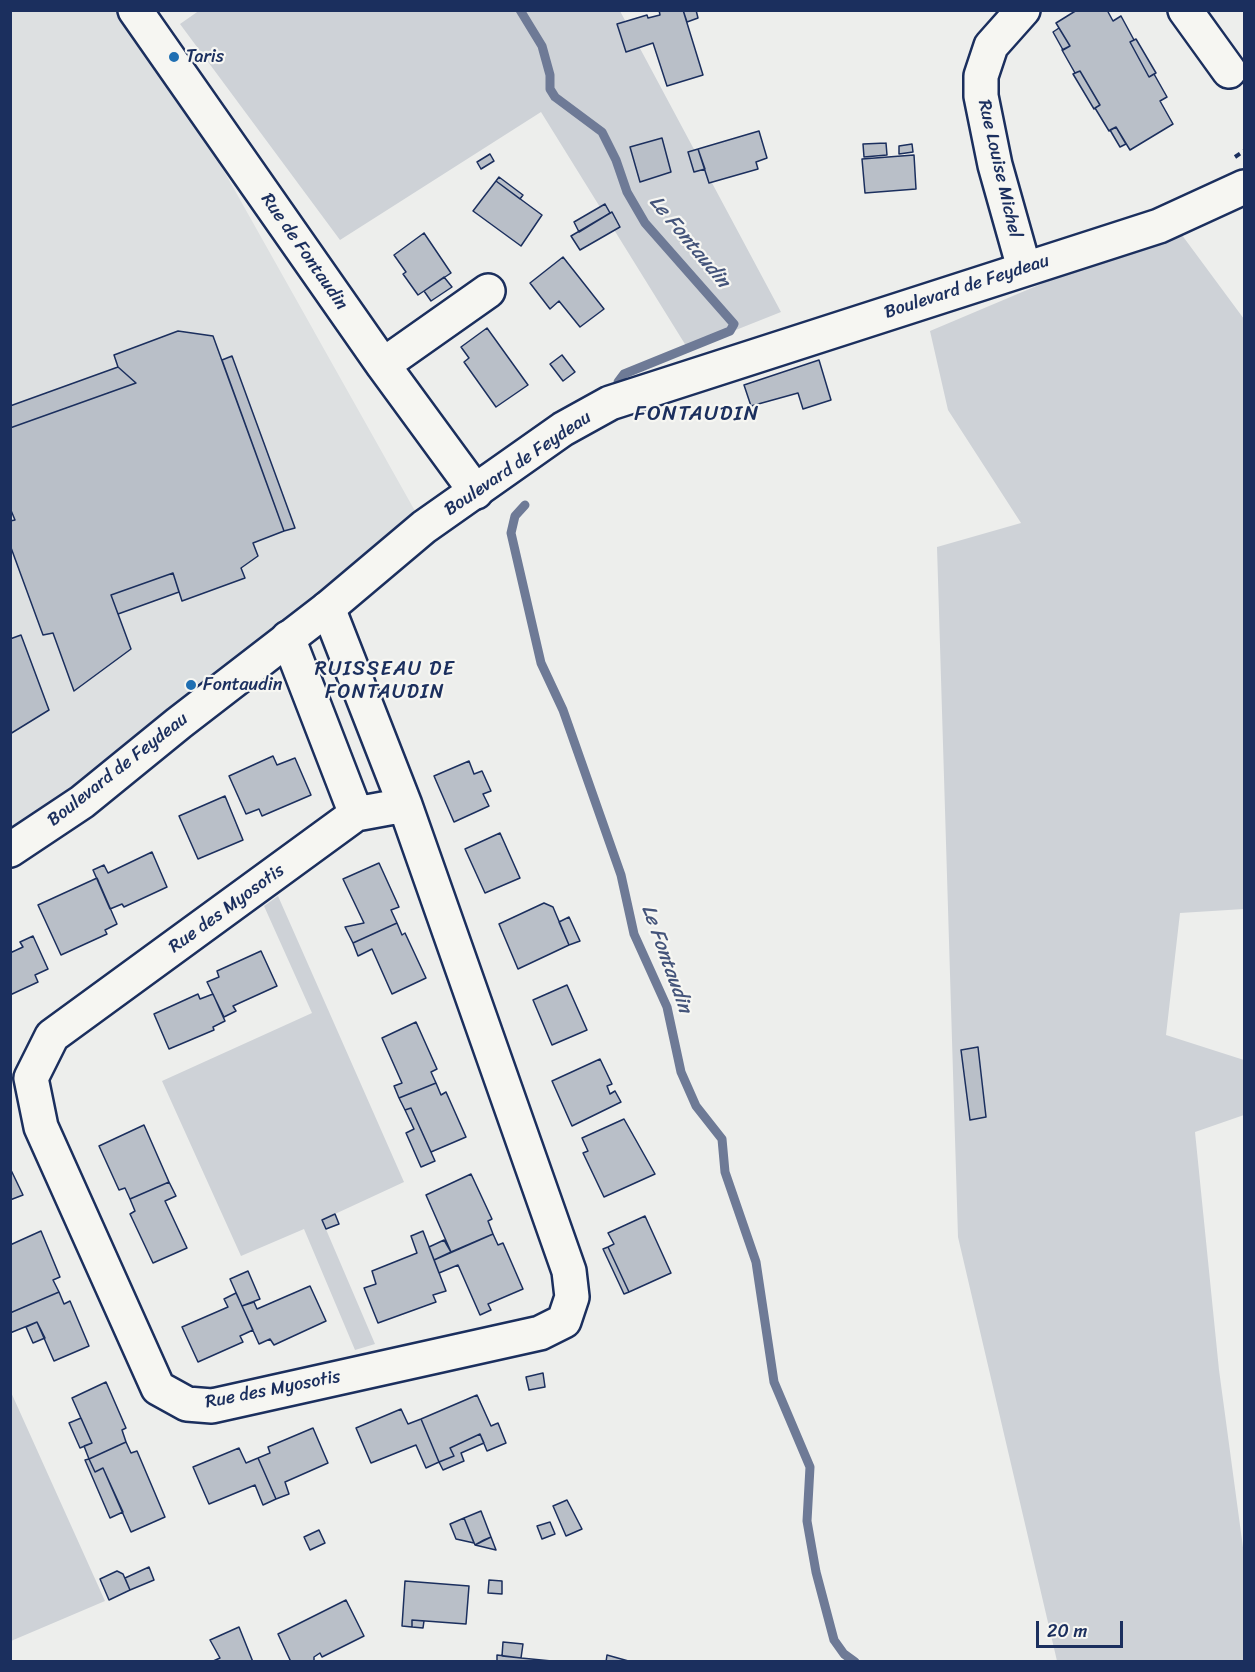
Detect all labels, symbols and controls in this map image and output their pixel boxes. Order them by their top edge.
place label: Taris [186,46,224,68]
marker: Taris [167,50,181,64]
street label: Rue Louise Michel [973,98,1025,240]
street label: Rue de Fontaudin [256,190,352,314]
water label: Le Fontaudin [644,191,734,293]
street label: Boulevard de Feydeau [882,250,1052,324]
district label: FONTAUDIN [635,402,759,428]
street label: Boulevard de Feydeau [441,407,595,521]
district label: RUISSEAU DE FONTAUDIN [317,658,453,705]
place label: Fontaudin [203,674,282,696]
marker: Fontaudin [184,678,198,692]
street label: Boulevard de Feydeau [44,708,192,832]
street label: Rue des Myosotis [165,860,289,958]
water label: Le Fontaudin [635,902,697,1016]
street label: Rue des Myosotis [204,1366,342,1414]
scale bar [1039,1609,1126,1647]
text: 20 m [1047,1615,1087,1647]

